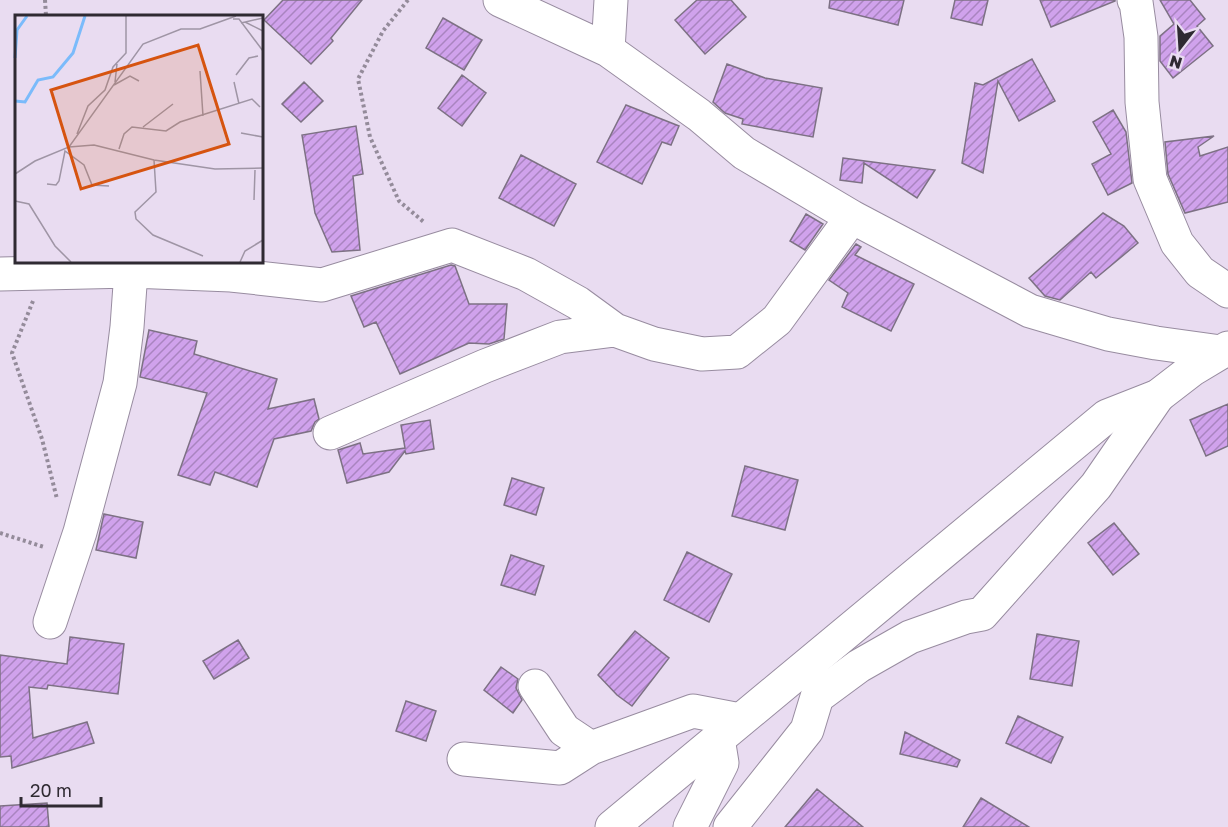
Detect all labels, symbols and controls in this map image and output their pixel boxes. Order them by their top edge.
inset map [15,15,262,262]
north arrow [1150,18,1210,78]
text: N [1167,51,1184,74]
scale bar [21,770,100,808]
text: 20 m [30,779,72,801]

